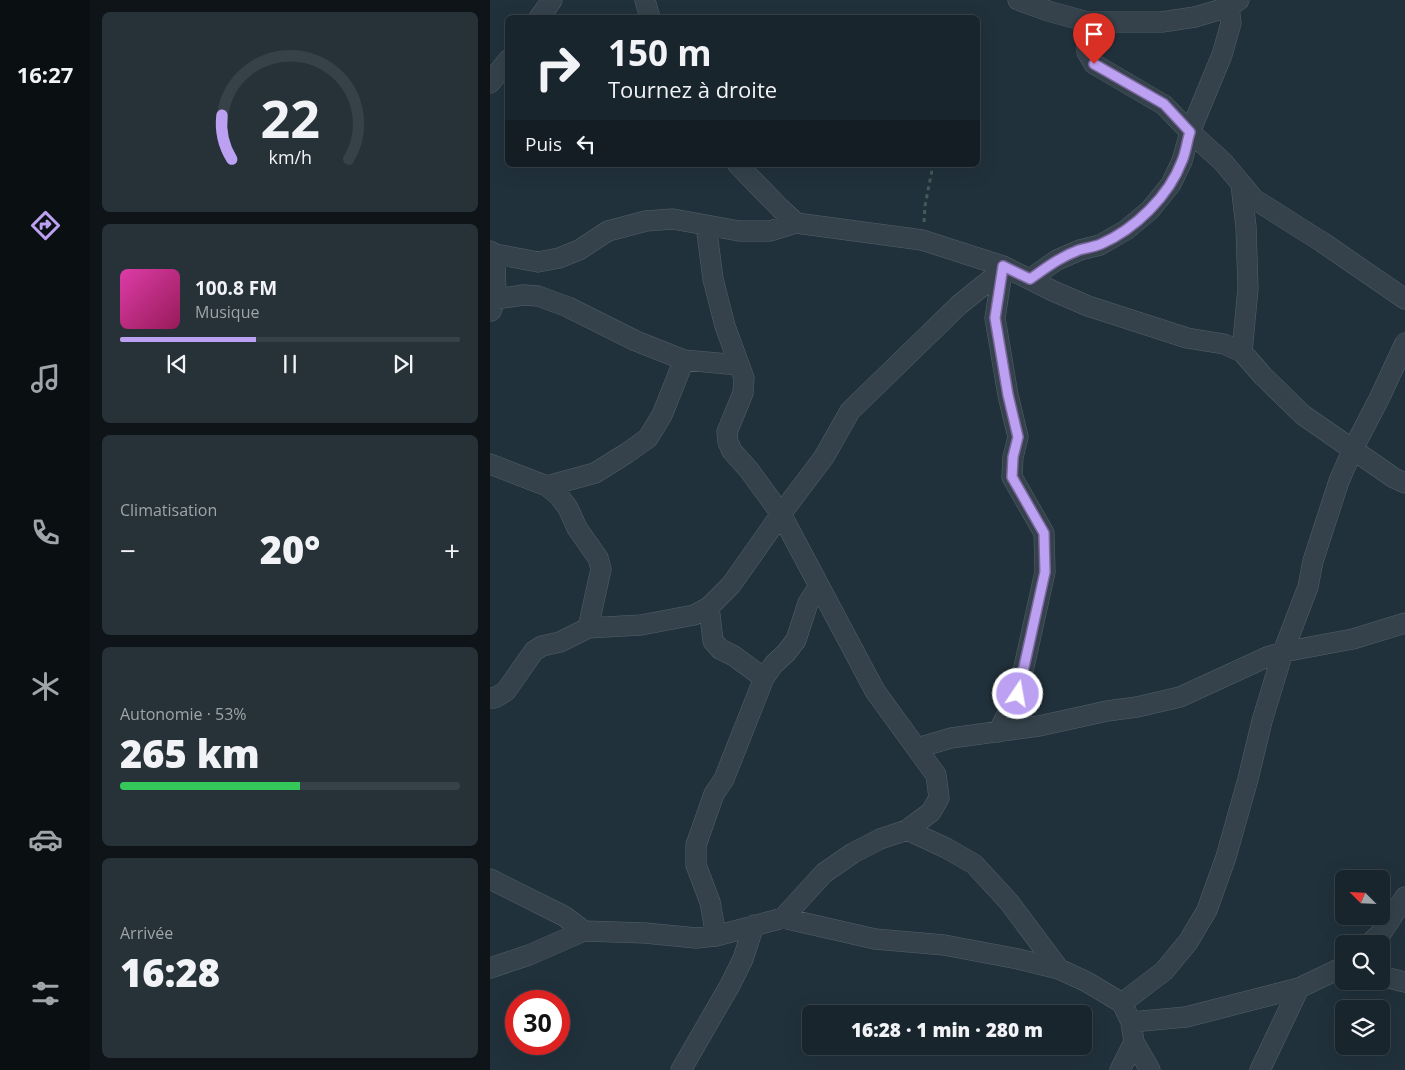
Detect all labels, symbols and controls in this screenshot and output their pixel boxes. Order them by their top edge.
pin [1073,13,1115,64]
icon: arrive [1080,20,1108,48]
text: 150 m [608,29,712,76]
icon: right [525,35,590,100]
text: 16:27 [17,59,73,89]
text: Tournez à droite [608,74,777,104]
text: 22 [260,82,320,153]
icon: left [572,130,600,158]
text: Puis [525,131,562,157]
text: km/h [268,145,312,169]
icon: directions [28,208,63,243]
text: 100.8 FM [195,275,277,301]
text: Musique [195,301,259,323]
icon: previous [163,350,191,378]
icon: pause [276,350,304,378]
icon: next [389,350,417,378]
icon: music [28,361,63,396]
text: Climatisation [120,499,217,521]
icon: phone [28,515,63,550]
text: 20° [260,523,320,575]
text: − [120,531,136,569]
text: + [444,531,460,569]
position arrow [991,667,1043,719]
icon: climate [28,669,63,704]
text: Autonomie · 53% [120,703,247,725]
text: 265 km [120,727,260,779]
icon: car [28,822,63,857]
north arrow [1335,870,1390,925]
map controls [1335,870,1390,1055]
text: Arrivée [120,922,173,944]
button: search [1335,935,1390,990]
text: 16:28 [120,946,220,998]
icon: filters [28,976,63,1011]
speed limit sign: 30 [505,990,570,1055]
button: layers [1335,1000,1390,1055]
text: 16:28 · 1 min · 280 m [851,1017,1043,1043]

